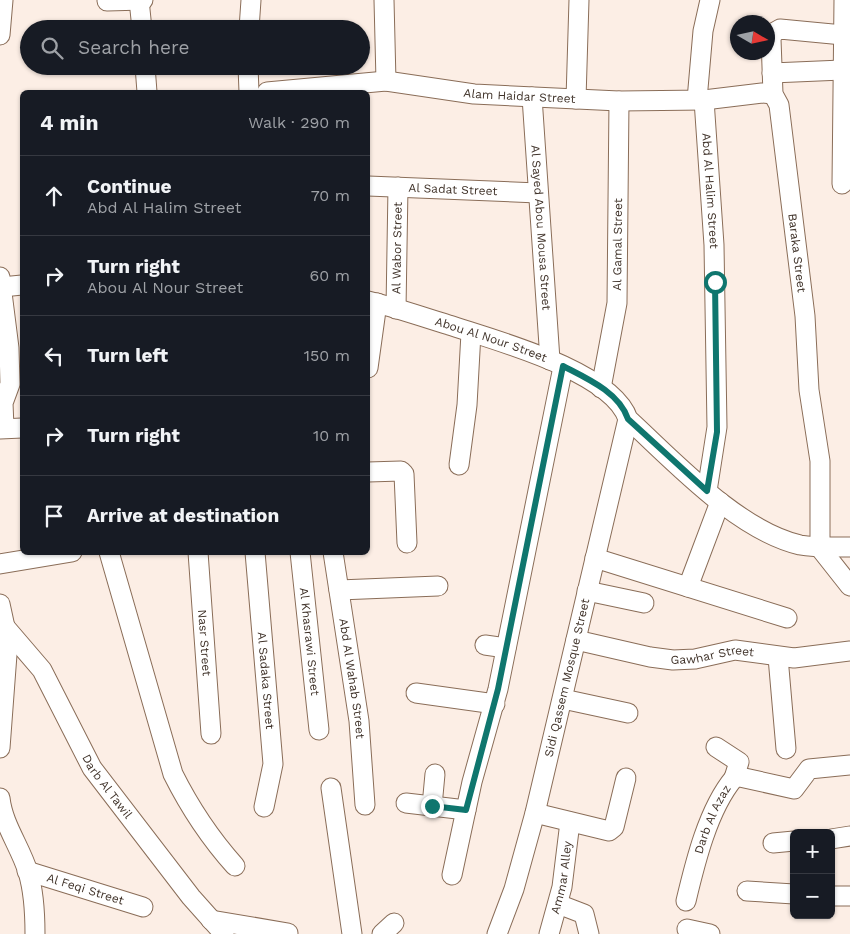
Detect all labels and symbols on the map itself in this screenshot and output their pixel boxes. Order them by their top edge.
north arrow [730,15,775,60]
street label: Alam Haidar Street [463,86,576,106]
street label: Abd Al Halim Street [699,132,721,249]
street label: Al Sayed Abou Mousa Street [528,145,554,311]
street label: Al Sadat Street [408,181,498,198]
street label: Al Gamal Street [610,198,625,291]
street label: Al Wabor Street [389,202,405,294]
street label: Baraka Street [785,213,809,293]
route start [704,271,727,294]
street label: Abou Al Nour Street [433,314,549,365]
street label: Al Khasrawi Street [297,587,322,696]
street label: Sidi Qassem Mosque Street [541,597,592,758]
street label: Nasr Street [195,609,214,677]
street label: Abd Al Wahab Street [336,617,367,739]
street label: Al Sadaka Street [255,631,277,730]
street label: Gawhar Street [670,643,755,667]
street label: Darb Al Tawil [79,752,135,821]
street label: Darb Al Azaz [692,782,734,856]
route end [421,795,444,818]
street label: Ammar Alley [548,839,575,916]
street label: Al Feqi Street [45,871,125,908]

